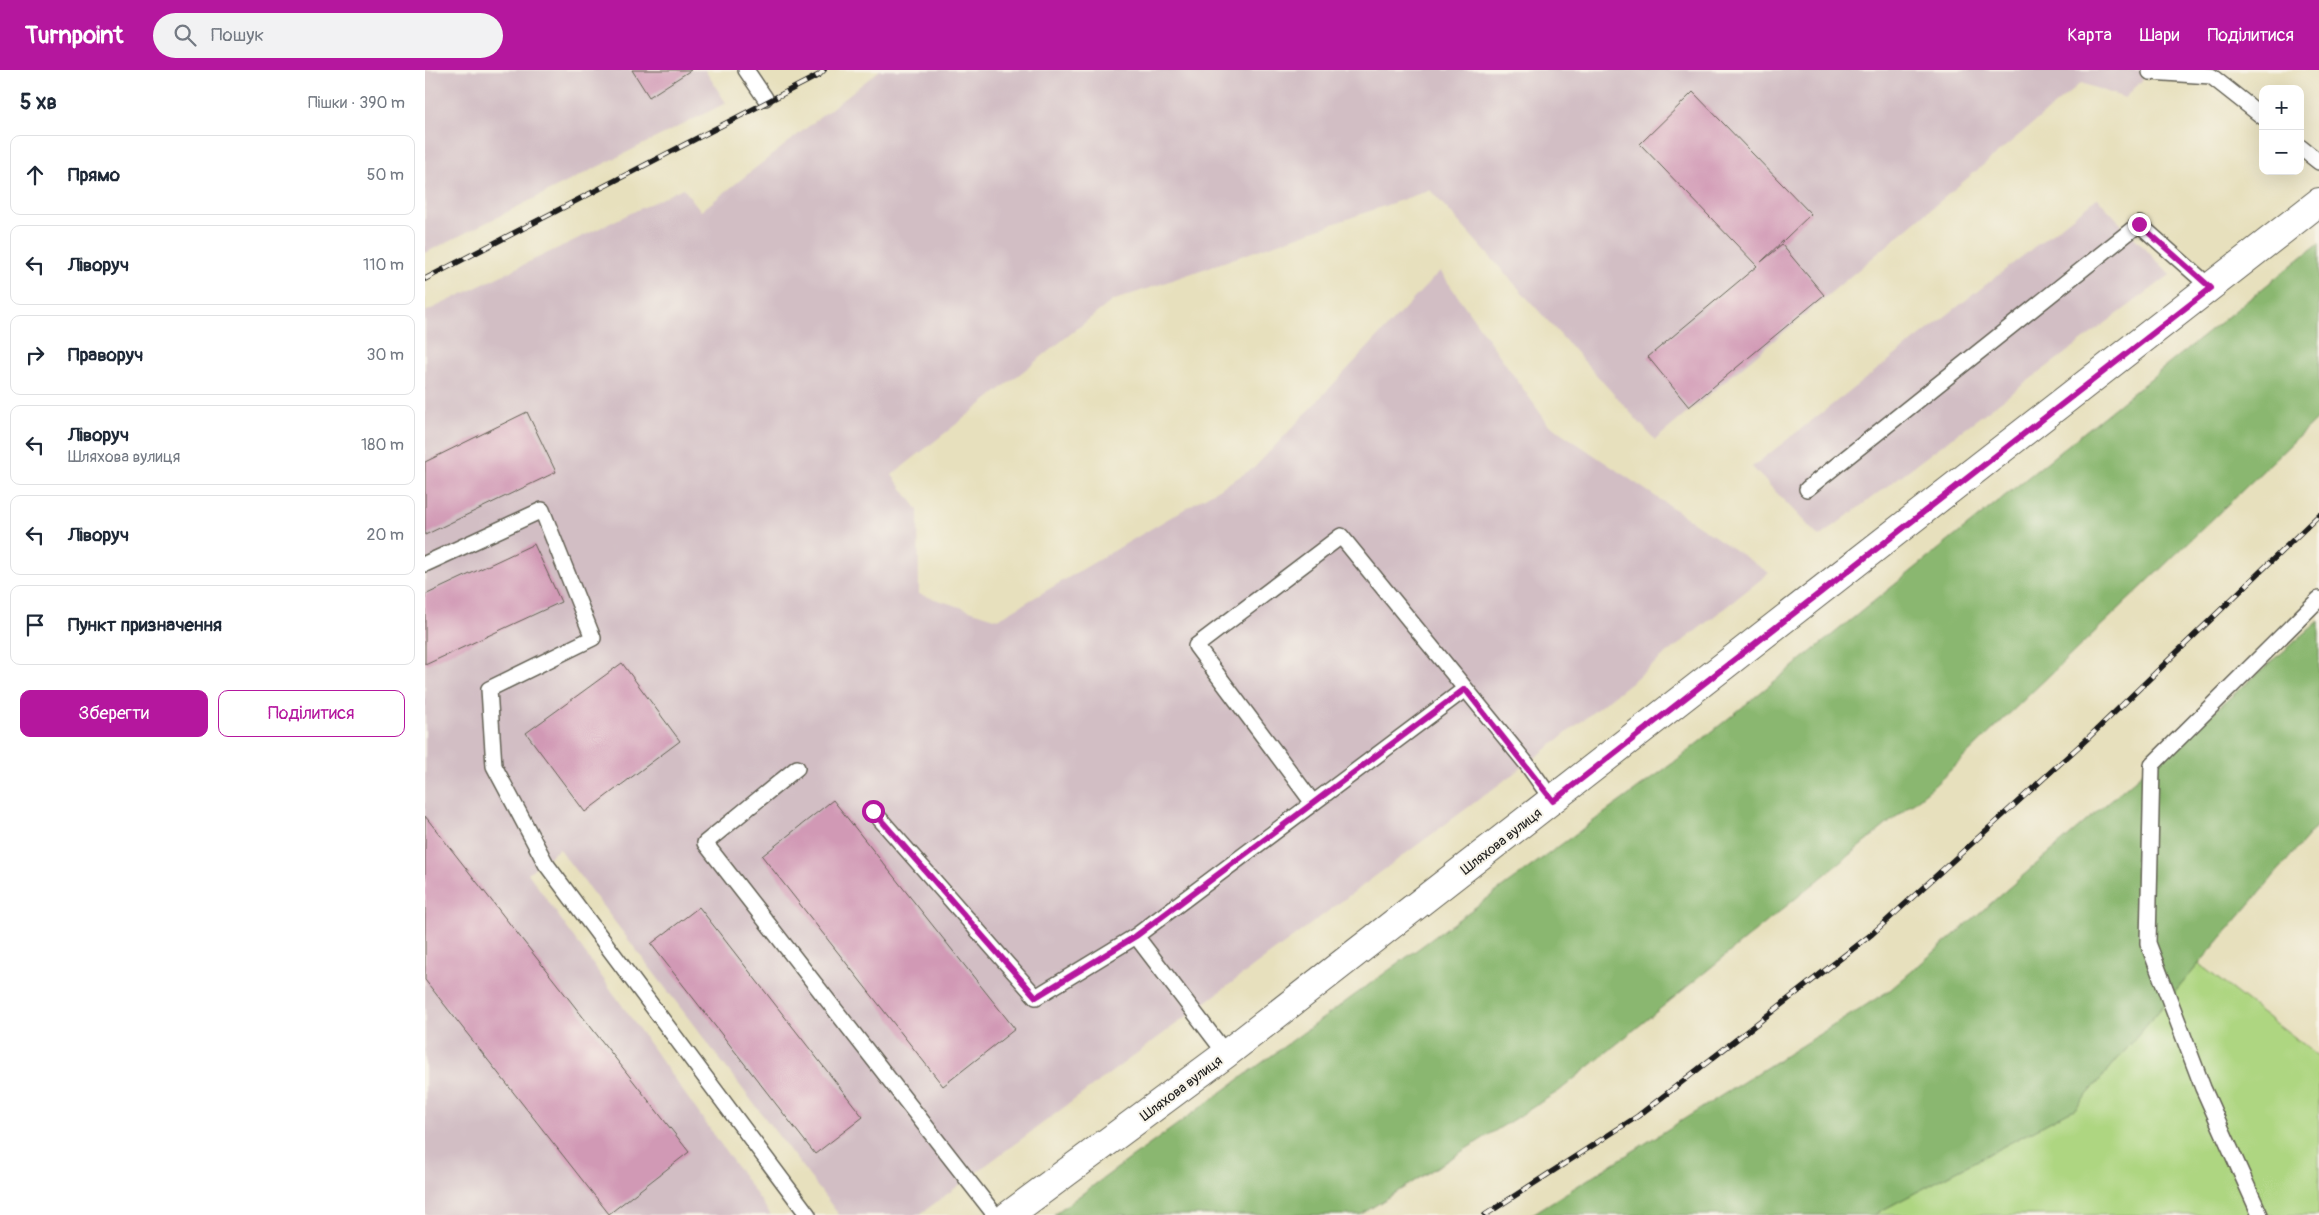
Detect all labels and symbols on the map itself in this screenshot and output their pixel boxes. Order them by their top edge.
route end [2128,213,2151,236]
route start [862,800,885,823]
street label: Шляхова вулиця [1457,804,1545,878]
street label: Шляхова вулиця [1137,1052,1226,1125]

